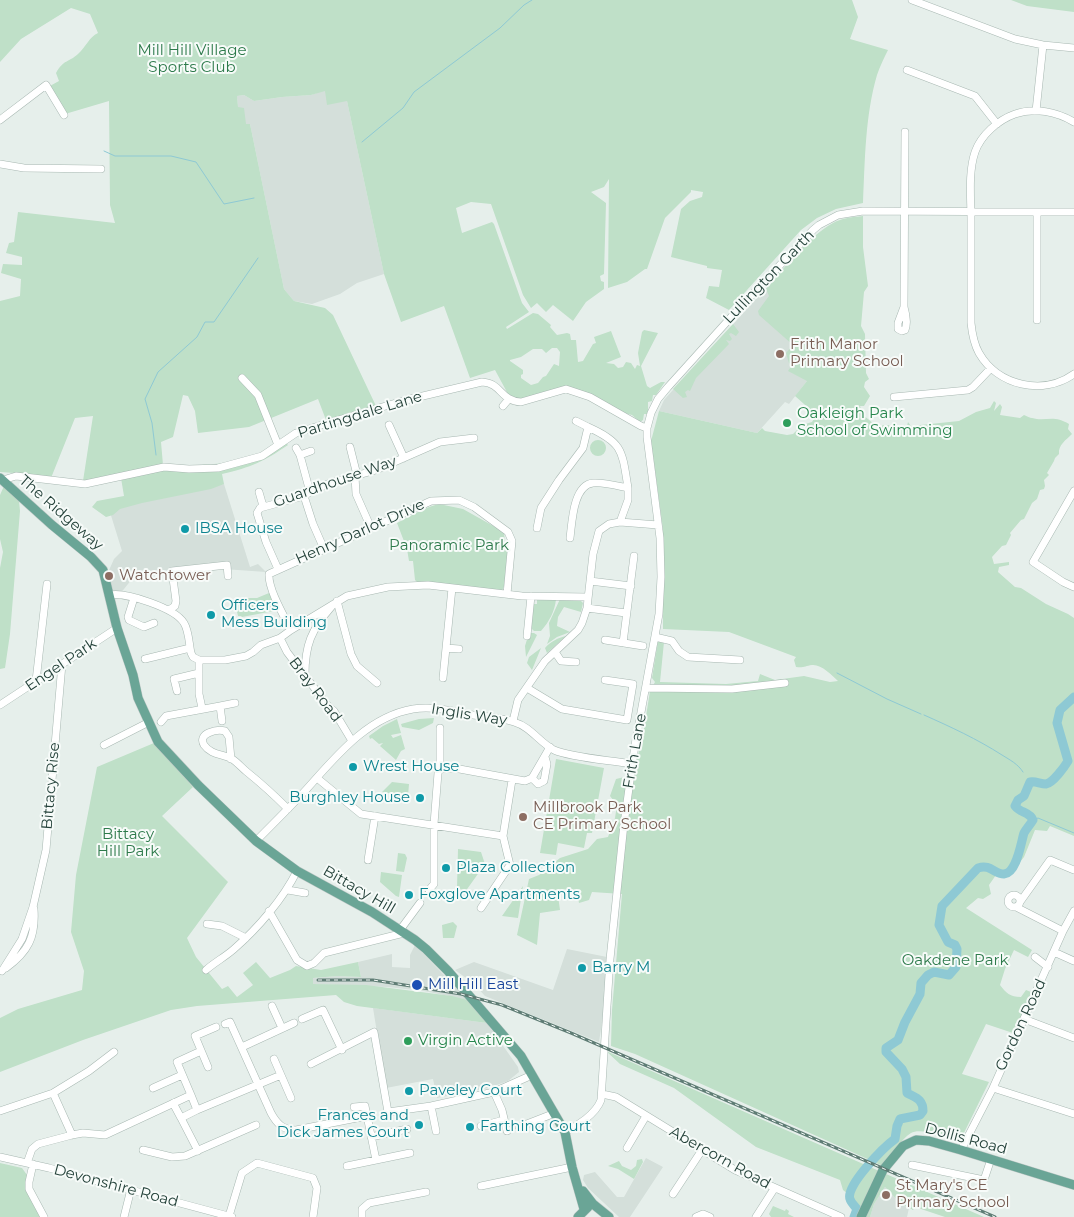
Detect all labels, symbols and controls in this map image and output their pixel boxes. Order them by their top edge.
park label: Mill Hill Village Sports Club [137,42,247,77]
street label: Lullington Garth [720,226,818,328]
place label: Frith Manor Primary School [790,336,904,371]
marker: Frith Manor Primary School [774,348,786,360]
street label: Partingdale Lane [296,388,424,442]
place label: Oakleigh Park School of Swimming [797,405,952,440]
marker: Oakleigh Park School of Swimming [781,417,793,429]
street label: Guardhouse Way [271,452,399,512]
street label: The Ridgeway [15,472,107,554]
street label: Henry Darlot Drive [293,495,427,569]
place label: IBSA House [195,520,283,538]
marker: IBSA House [179,523,191,535]
park label: Panoramic Park [389,537,509,555]
place label: Watchtower [119,567,211,585]
marker: Watchtower [103,570,115,582]
place label: Officers Mess Building [221,597,327,632]
marker: Officers Mess Building [205,609,217,621]
street label: Engel Park [22,635,100,695]
street label: Bray Road [285,654,345,726]
street label: Inglis Way [430,700,508,730]
street label: Frith Lane [620,712,650,790]
street label: Bittacy Rise [38,742,64,830]
place label: Wrest House [363,758,459,776]
marker: Wrest House [347,761,359,773]
place label: Burghley House [289,789,410,807]
marker: Burghley House [414,792,426,804]
place label: Millbrook Park CE Primary School [533,799,671,834]
marker: Millbrook Park CE Primary School [517,811,529,823]
park label: Bittacy Hill Park [97,826,159,861]
place label: Plaza Collection [456,859,575,877]
street label: Bittacy Hill [320,862,398,918]
marker: Plaza Collection [440,862,452,874]
place label: Foxglove Apartments [419,886,580,904]
marker: Foxglove Apartments [403,889,415,901]
park label: Oakdene Park [902,952,1008,970]
place label: Barry M [592,959,650,977]
marker: Barry M [576,962,588,974]
place label: Mill Hill East [428,976,519,994]
street label: Gordon Road [992,976,1050,1074]
marker: Mill Hill East [410,978,424,992]
place label: Virgin Active [418,1032,513,1050]
marker: Virgin Active [402,1035,414,1047]
place label: Paveley Court [419,1082,522,1100]
marker: Paveley Court [403,1085,415,1097]
place label: Frances and Dick James Court [277,1107,409,1142]
place label: Farthing Court [480,1118,591,1136]
marker: Frances and Dick James Court [413,1119,425,1131]
street label: Dollis Road [923,1119,1009,1159]
marker: Farthing Court [464,1121,476,1133]
street label: Abercorn Road [666,1123,774,1193]
street label: Devonshire Road [52,1161,180,1211]
place label: St Mary's CE Primary School [896,1177,1010,1212]
marker: St Mary's CE Primary School [880,1189,892,1201]

